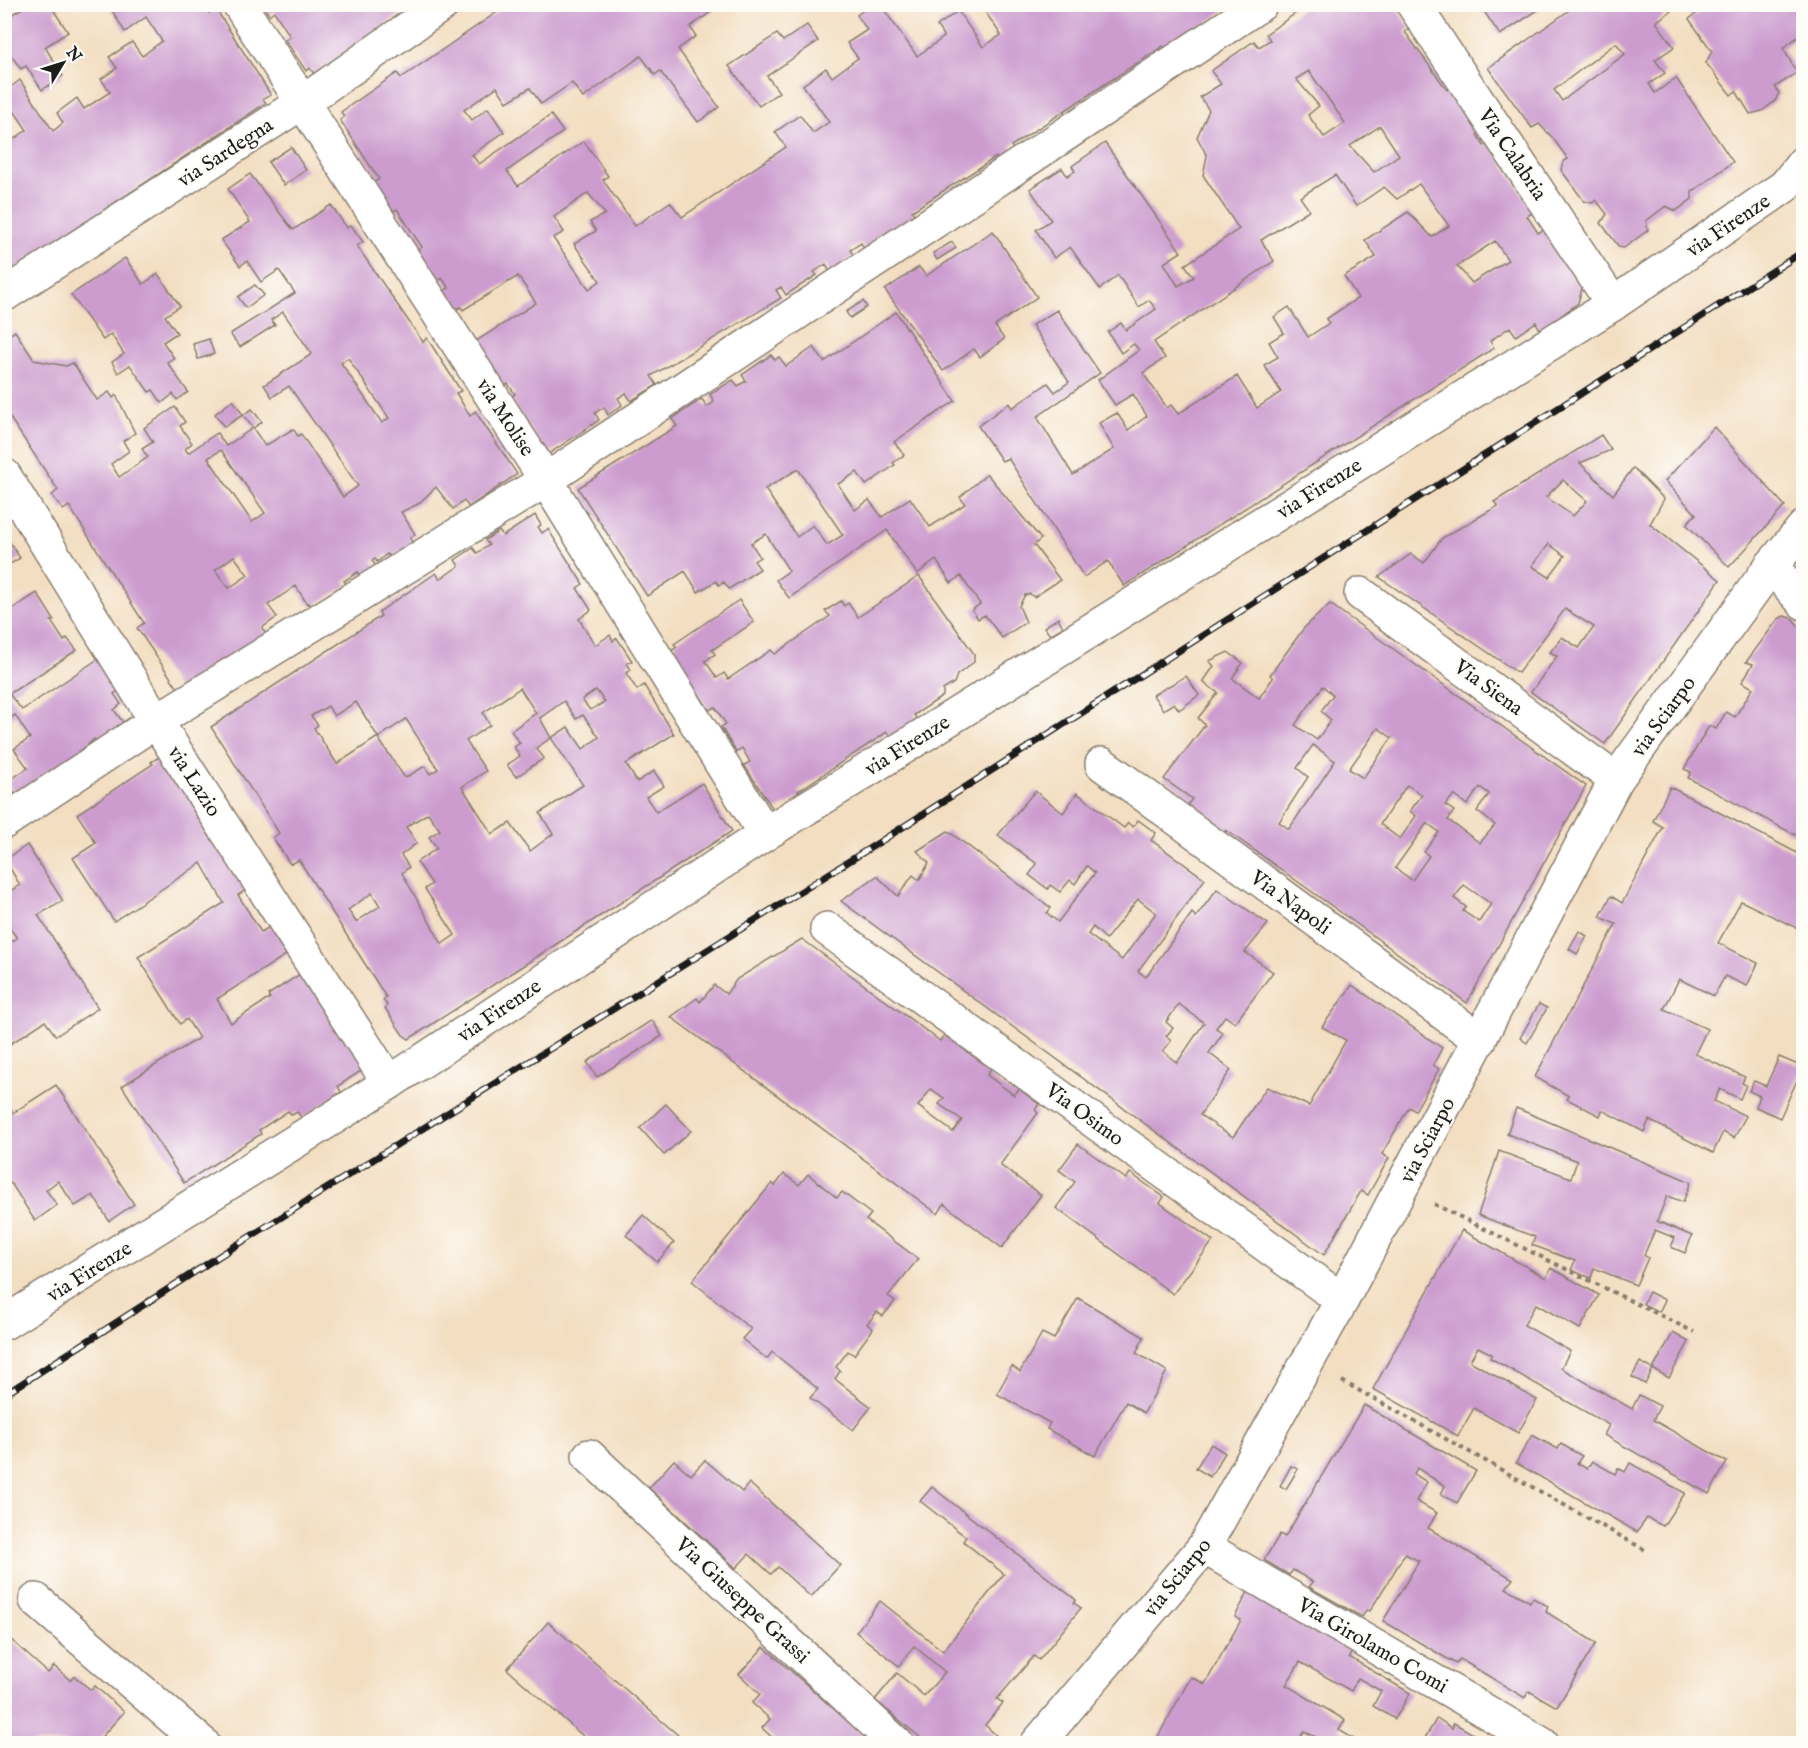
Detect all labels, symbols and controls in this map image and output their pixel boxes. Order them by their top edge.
north arrow [33,33,93,93]
text: N [60,43,85,67]
street label: Via Calabria [1471,103,1553,207]
street label: via Sardegna [173,112,280,194]
street label: via Firenze [1682,188,1776,264]
street label: via Molise [470,374,540,462]
street label: via Firenze [1272,452,1368,526]
street label: Via Siena [1447,653,1529,723]
street label: via Sciarpo [1626,671,1703,763]
street label: via Firenze [860,709,956,783]
street label: via Lazio [161,741,227,822]
street label: Via Napoli [1243,864,1336,942]
street label: via Firenze [453,973,547,1049]
street label: Via Osimo [1039,1077,1129,1153]
street label: via Sciarpo [1394,1093,1462,1188]
street label: via Firenze [42,1235,138,1309]
street label: Via Giuseppe Grassi [668,1531,815,1670]
street label: via Sciarpo [1138,1533,1218,1623]
street label: Via Girolamo Comi [1291,1592,1452,1700]

